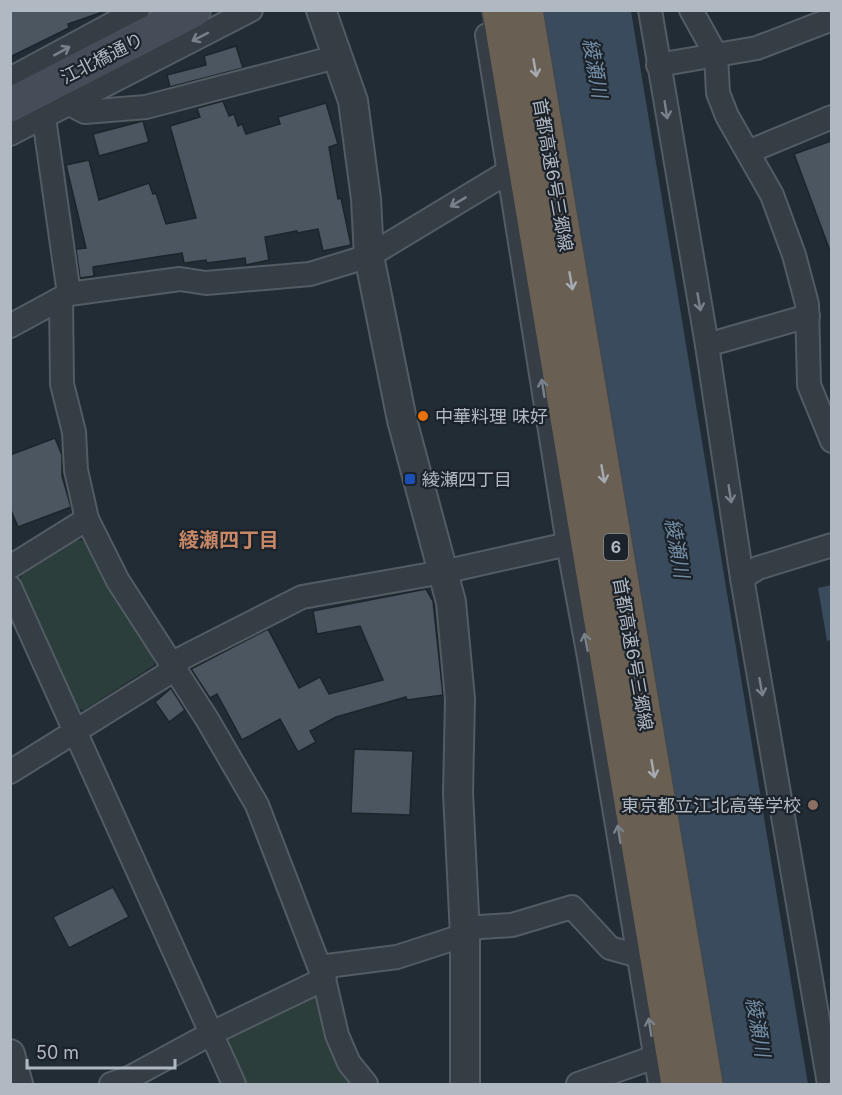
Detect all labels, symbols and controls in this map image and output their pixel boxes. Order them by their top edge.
street label: 江北橋通り [57,28,147,88]
one-way arrow [191,32,209,44]
water label: 綾瀬川 [578,36,612,102]
one-way arrow [53,45,70,57]
one-way arrow [530,58,541,78]
street label: 首都高速6号三郷線 [529,97,577,253]
one-way arrow [661,99,672,119]
one-way arrow [450,197,467,209]
one-way arrow [566,271,577,291]
one-way arrow [694,291,705,311]
one-way arrow [537,378,548,398]
place label: 中華料理 味好 [435,406,548,427]
marker: 中華料理 味好 [416,409,430,423]
one-way arrow [598,463,609,483]
place label: 綾瀬四丁目 [422,469,512,490]
marker: 綾瀬四丁目 [403,472,417,486]
one-way arrow [724,484,735,504]
water label: 綾瀬川 [660,516,694,582]
district label: 綾瀬四丁目 [179,528,279,552]
road number: 6 [604,534,628,560]
street label: 首都高速6号三郷線 [609,576,657,732]
one-way arrow [581,633,592,652]
one-way arrow [756,677,767,696]
one-way arrow [648,759,659,779]
place label: 東京都立江北高等学校 [621,795,801,816]
marker: 東京都立江北高等学校 [806,798,820,812]
one-way arrow [613,825,624,845]
water label: 綾瀬川 [741,995,775,1061]
one-way arrow [645,1017,656,1037]
scale bar [27,1032,176,1070]
text: 50 m [36,1042,79,1063]

